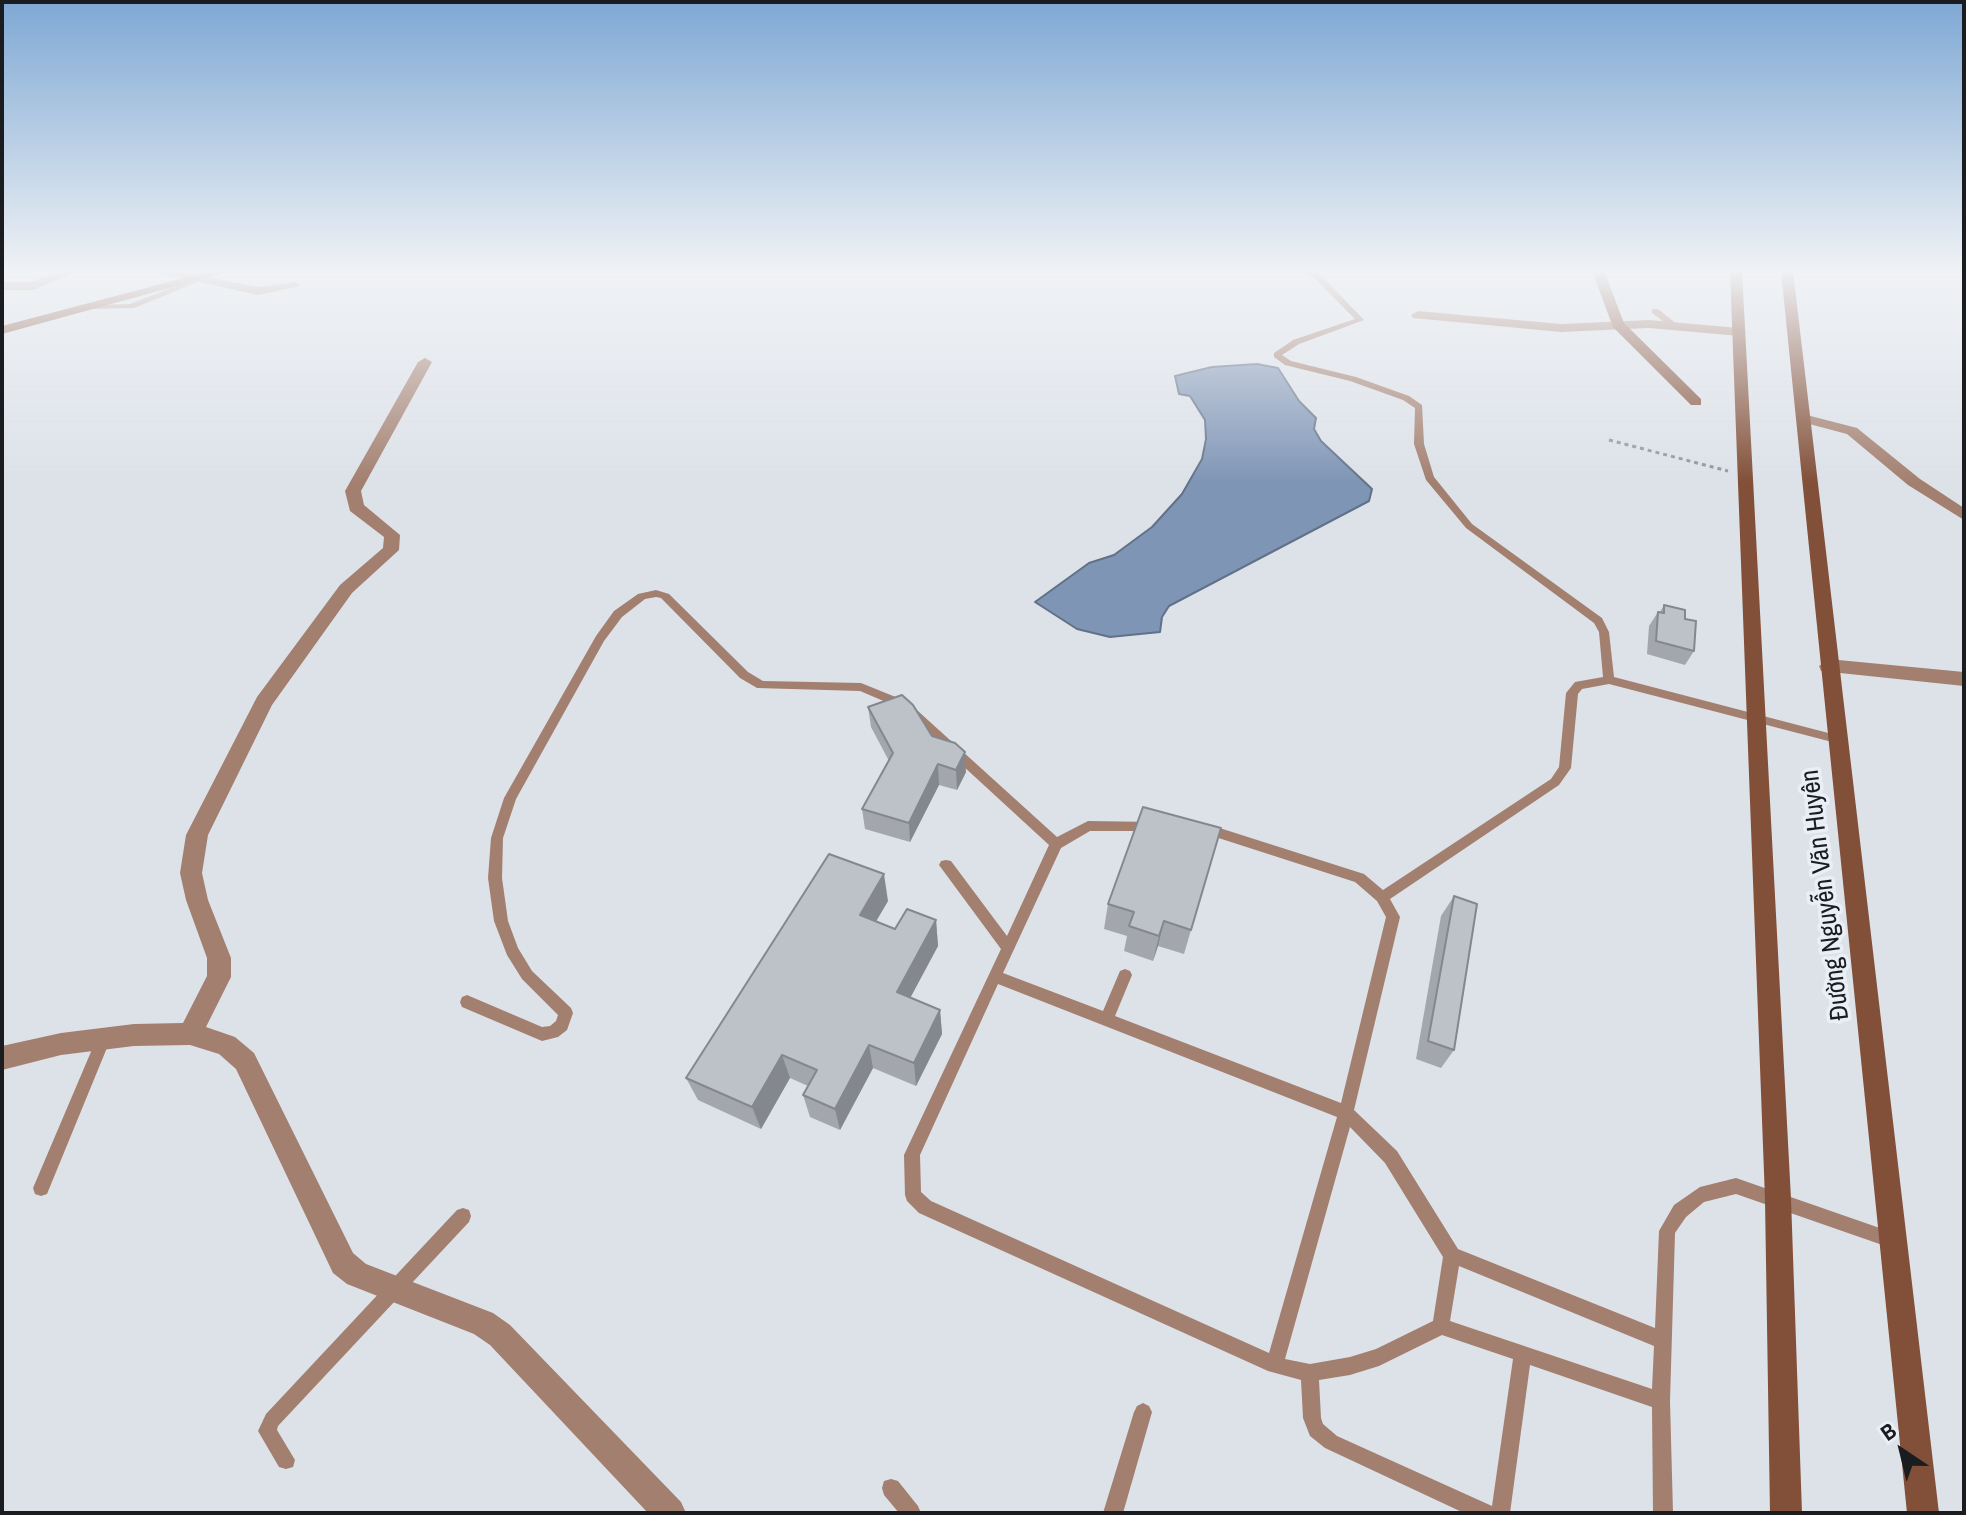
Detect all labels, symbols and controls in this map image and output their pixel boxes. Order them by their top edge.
street label: Đường Nguyễn Văn Huyên [1795,768,1857,1022]
north arrow [1862,1411,1942,1491]
text: B [1874,1415,1902,1447]

